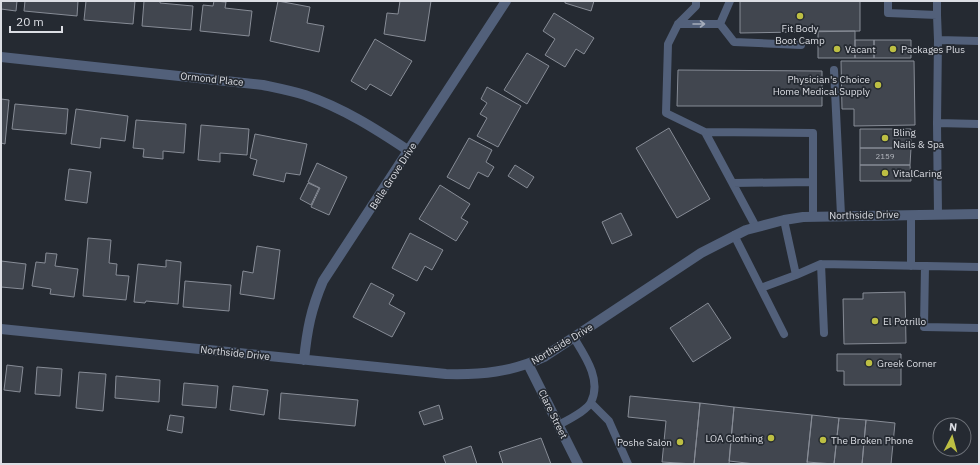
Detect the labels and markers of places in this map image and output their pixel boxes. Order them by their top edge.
marker: Fit Body Boot Camp [795,11,805,21]
place label: Fit Body Boot Camp [775,22,825,47]
place label: Vacant [845,43,876,56]
place label: Packages Plus [901,43,965,56]
marker: Vacant [832,44,842,54]
marker: Packages Plus [888,44,898,54]
place label: Physician's Choice Home Medical Supply [773,73,871,98]
marker: Physician's Choice Home Medical Supply [873,80,883,90]
place label: Bling Nails & Spa [893,126,945,151]
marker: Bling Nails & Spa [880,133,890,143]
place label: VitalCaring [893,167,943,180]
marker: VitalCaring [880,168,890,178]
place label: El Potrillo [883,315,926,328]
marker: El Potrillo [870,316,880,326]
place label: Greek Corner [877,357,937,370]
marker: Greek Corner [864,358,874,368]
place label: LOA Clothing [705,432,764,445]
marker: LOA Clothing [766,433,776,443]
place label: The Broken Phone [831,434,914,447]
marker: The Broken Phone [818,435,828,445]
place label: Poshe Salon [617,436,672,449]
marker: Poshe Salon [675,437,685,447]

